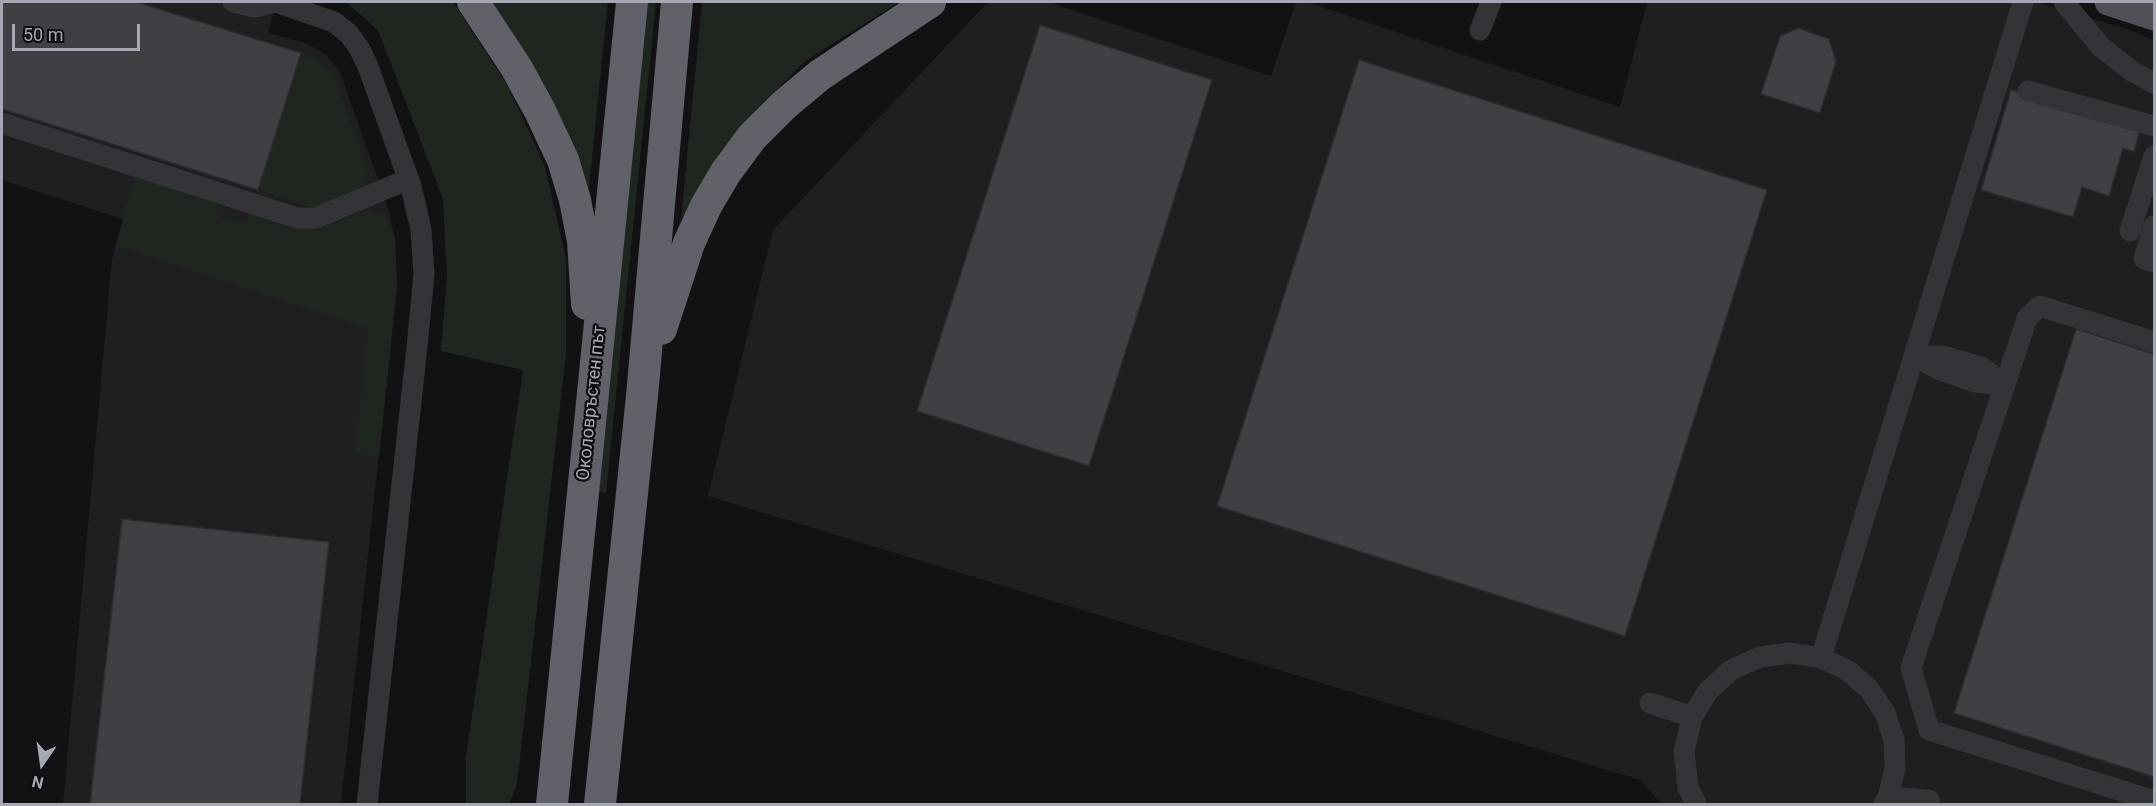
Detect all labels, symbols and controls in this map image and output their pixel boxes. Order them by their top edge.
scale bar [15,12,142,50]
text: 50 m [23,24,63,45]
street label: Околовръстен път [573,324,611,482]
north arrow [12,734,72,794]
text: N [30,772,45,793]

